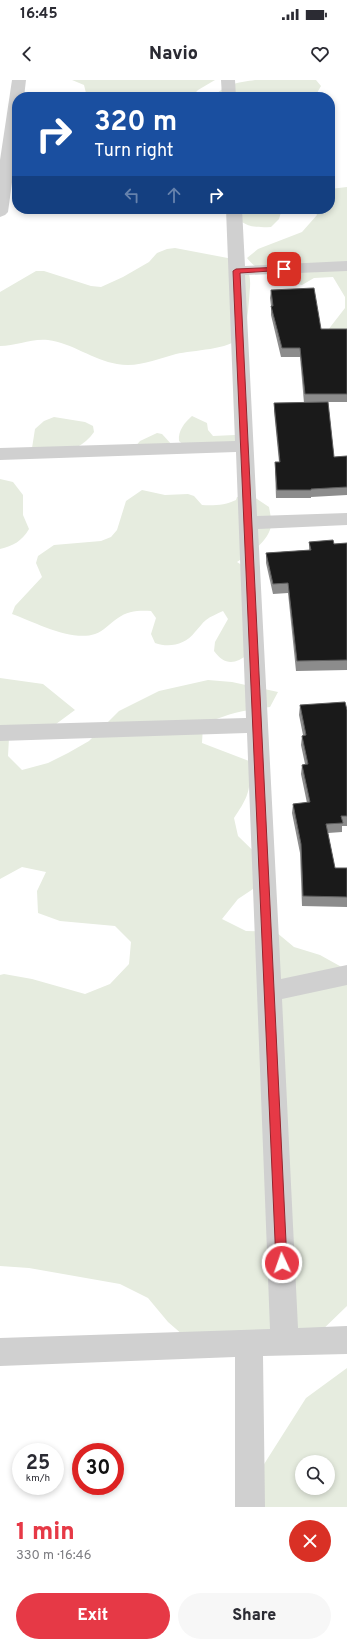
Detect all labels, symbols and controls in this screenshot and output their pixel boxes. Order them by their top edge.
text: 16:45 [20,5,58,24]
icon: back [16,43,38,65]
text: Navio [149,43,198,66]
icon: heart [309,43,331,65]
text: 320 m [94,105,177,141]
icon: right [28,108,80,160]
text: Turn right [94,140,174,163]
icon: left [121,184,143,206]
icon: ahead [163,184,185,206]
icon: right [205,184,227,206]
pin [267,252,301,286]
icon: arrive [273,258,295,280]
position arrow [261,1242,303,1284]
speed limit sign: 30 [72,1443,124,1495]
text: 25 [26,1451,50,1477]
map controls [295,1455,335,1495]
button: search [295,1455,335,1495]
text: km/h [26,1472,50,1485]
text: 1 min [16,1518,75,1548]
button: close [289,1520,331,1562]
text: 330 m · 16:46 [16,1548,91,1564]
button: Exit [16,1593,170,1639]
button: Share [178,1593,331,1639]

